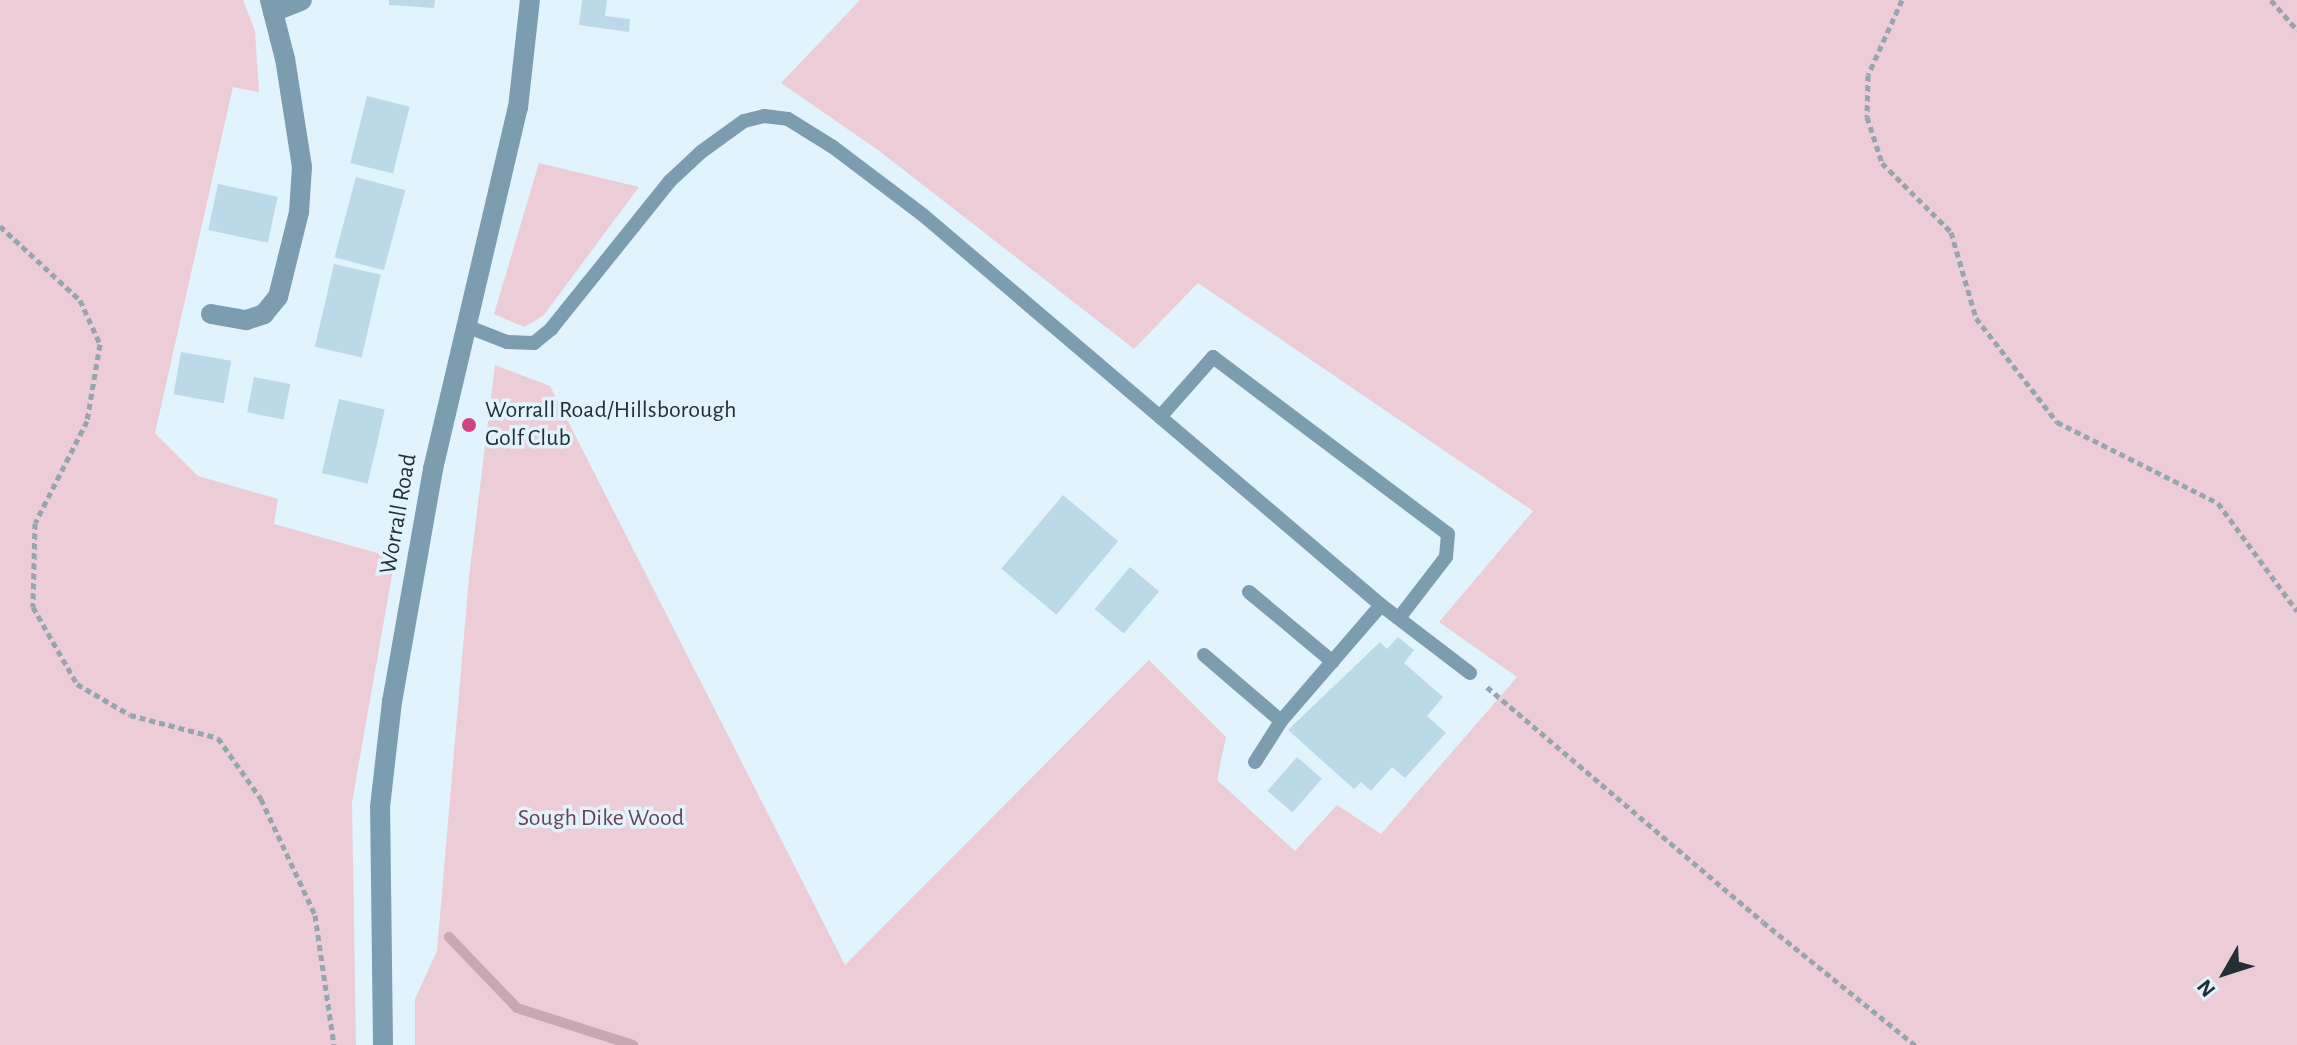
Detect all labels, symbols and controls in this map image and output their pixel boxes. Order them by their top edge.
place label: Worrall Road/Hillsborough Golf Club [485,397,736,453]
marker: Worrall Road/Hillsborough Golf Club [460,416,478,434]
street label: Worrall Road [374,452,424,576]
park label: Sough Dike Wood [518,805,684,833]
north arrow [2185,933,2265,1013]
text: N [2193,975,2220,1001]

